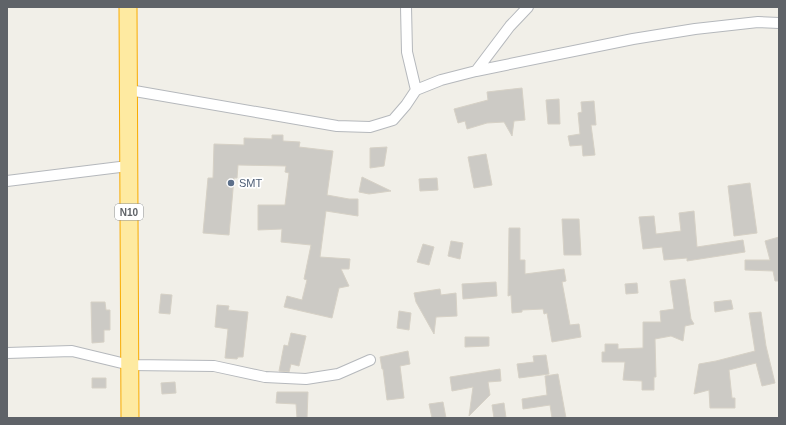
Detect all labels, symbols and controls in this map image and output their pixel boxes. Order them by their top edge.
place label: SMT [239,177,263,189]
marker: SMT [226,178,236,188]
road number: N10 [115,204,143,220]

